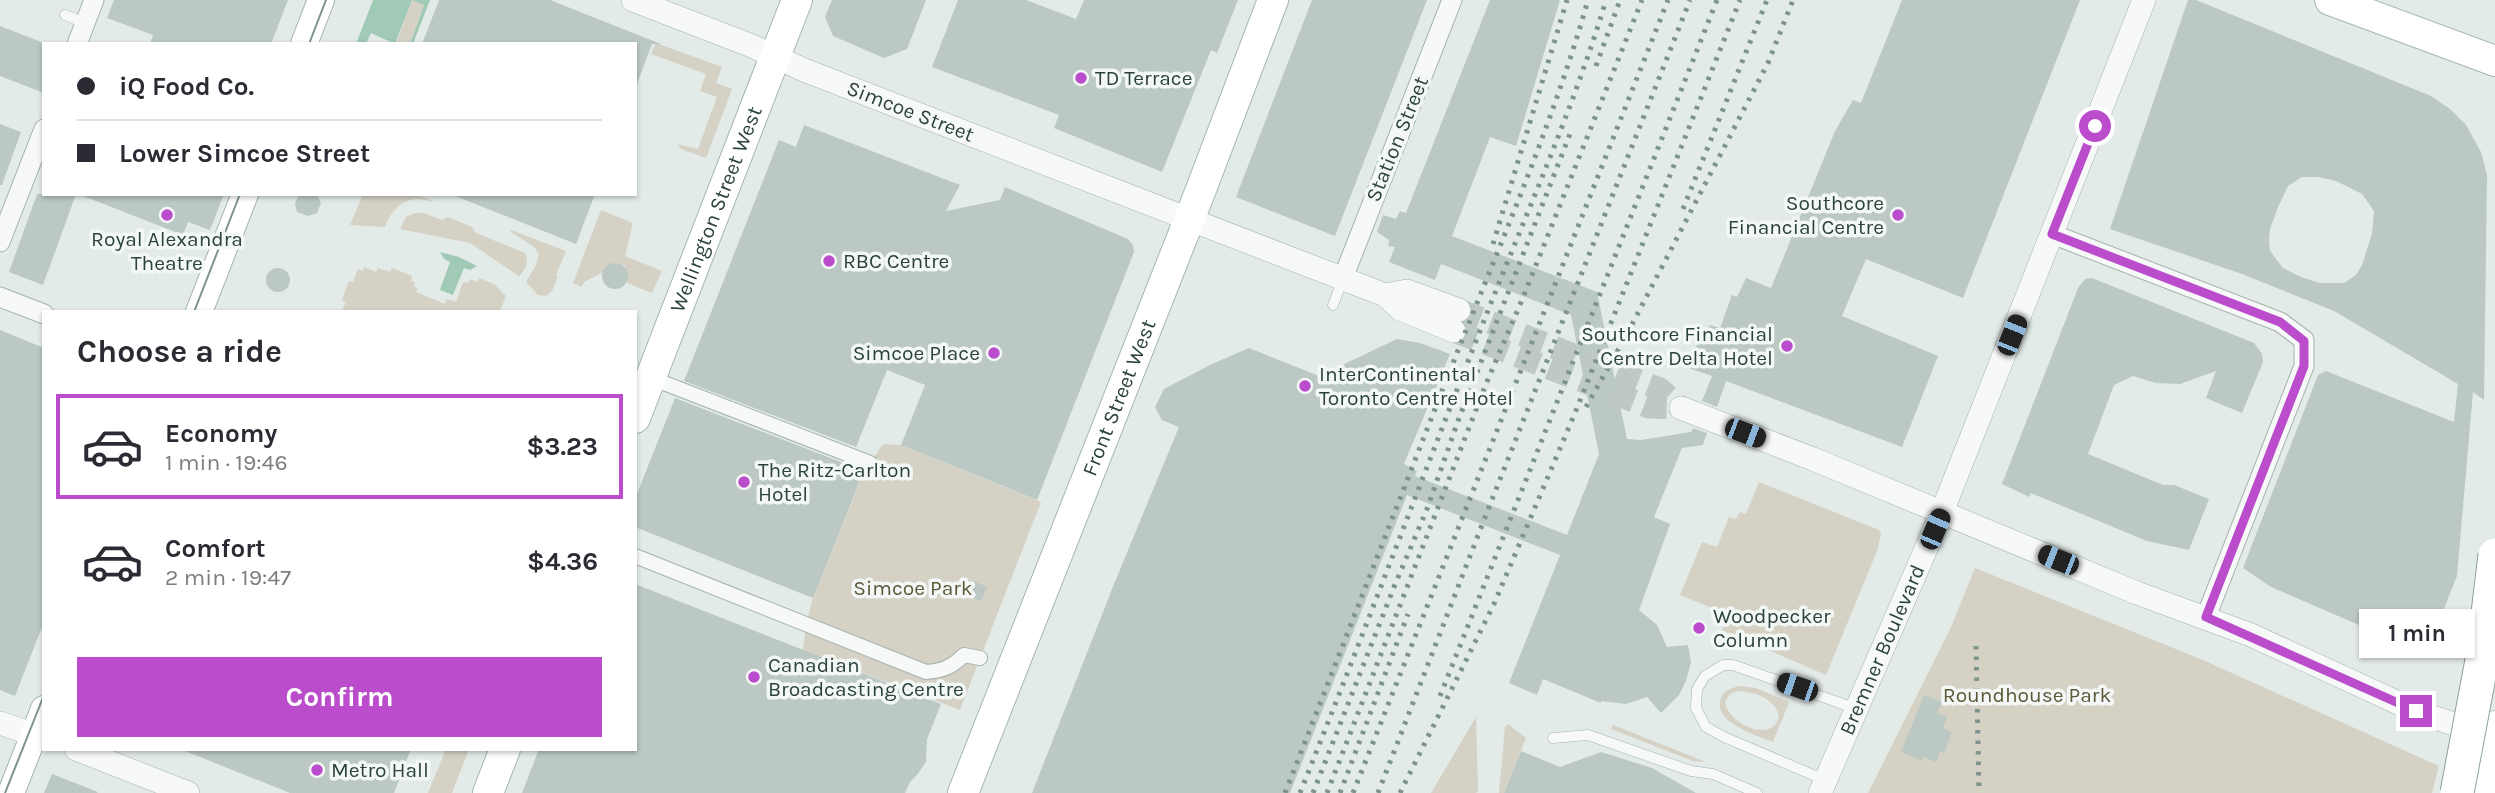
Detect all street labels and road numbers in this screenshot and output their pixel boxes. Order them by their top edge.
street label: Station Street [1361,73,1433,205]
street label: Simcoe Street [843,76,978,147]
street label: Wellington Street West [665,103,767,316]
street label: Front Street West [1077,316,1161,479]
street label: Bremner Boulevard [1835,561,1930,739]

